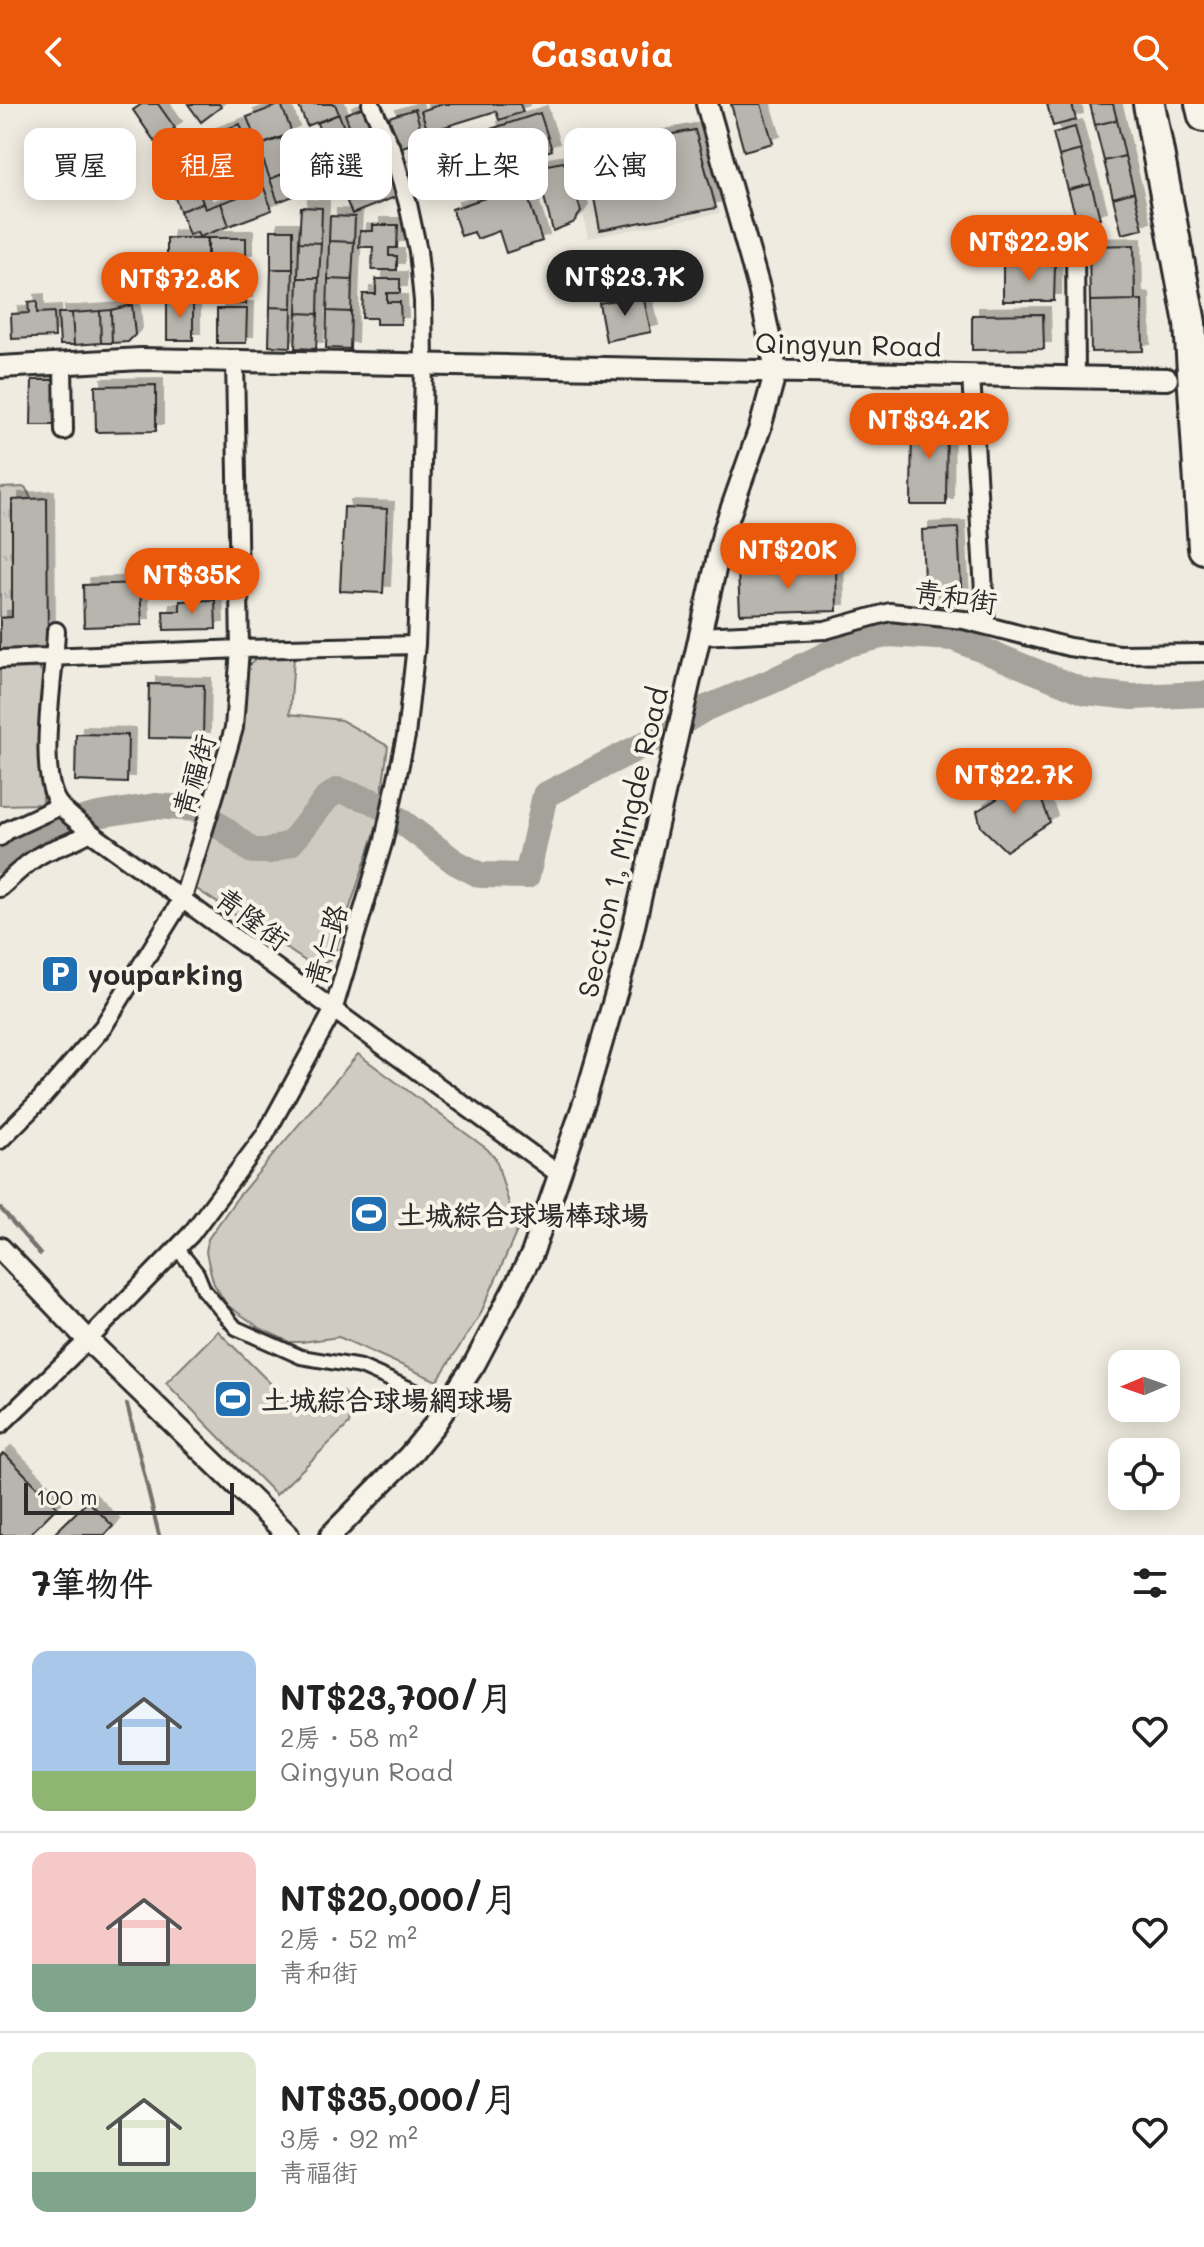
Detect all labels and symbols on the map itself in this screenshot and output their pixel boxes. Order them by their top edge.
pin: NT$22.9K [946,215,1112,283]
pin: NT$23.7K [542,250,708,318]
pin: NT$72.8K [97,252,263,320]
street label: Qingyun Road [755,324,941,364]
pin: NT$34.2K [846,393,1012,461]
pin: NT$20K [723,523,853,591]
pin: NT$35K [127,548,257,616]
street label: 青和街 [912,572,1000,620]
street label: Section 1, Mingde Road [569,683,675,1001]
street label: 青福街 [164,730,222,820]
pin: NT$22.7K [931,748,1097,816]
street label: 青隆街 [209,878,297,958]
street label: 青仁路 [296,900,354,990]
parking icon: youparking [39,953,81,995]
place label: youparking [88,956,243,993]
sports icon: 土城綜合球場棒球場 [348,1193,390,1235]
place label: 土城綜合球場棒球場 [397,1196,649,1232]
north arrow [1108,1350,1180,1422]
sports icon: 土城綜合球場網球場 [212,1378,254,1420]
place label: 土城綜合球場網球場 [261,1381,513,1417]
scale bar [24,1479,234,1515]

